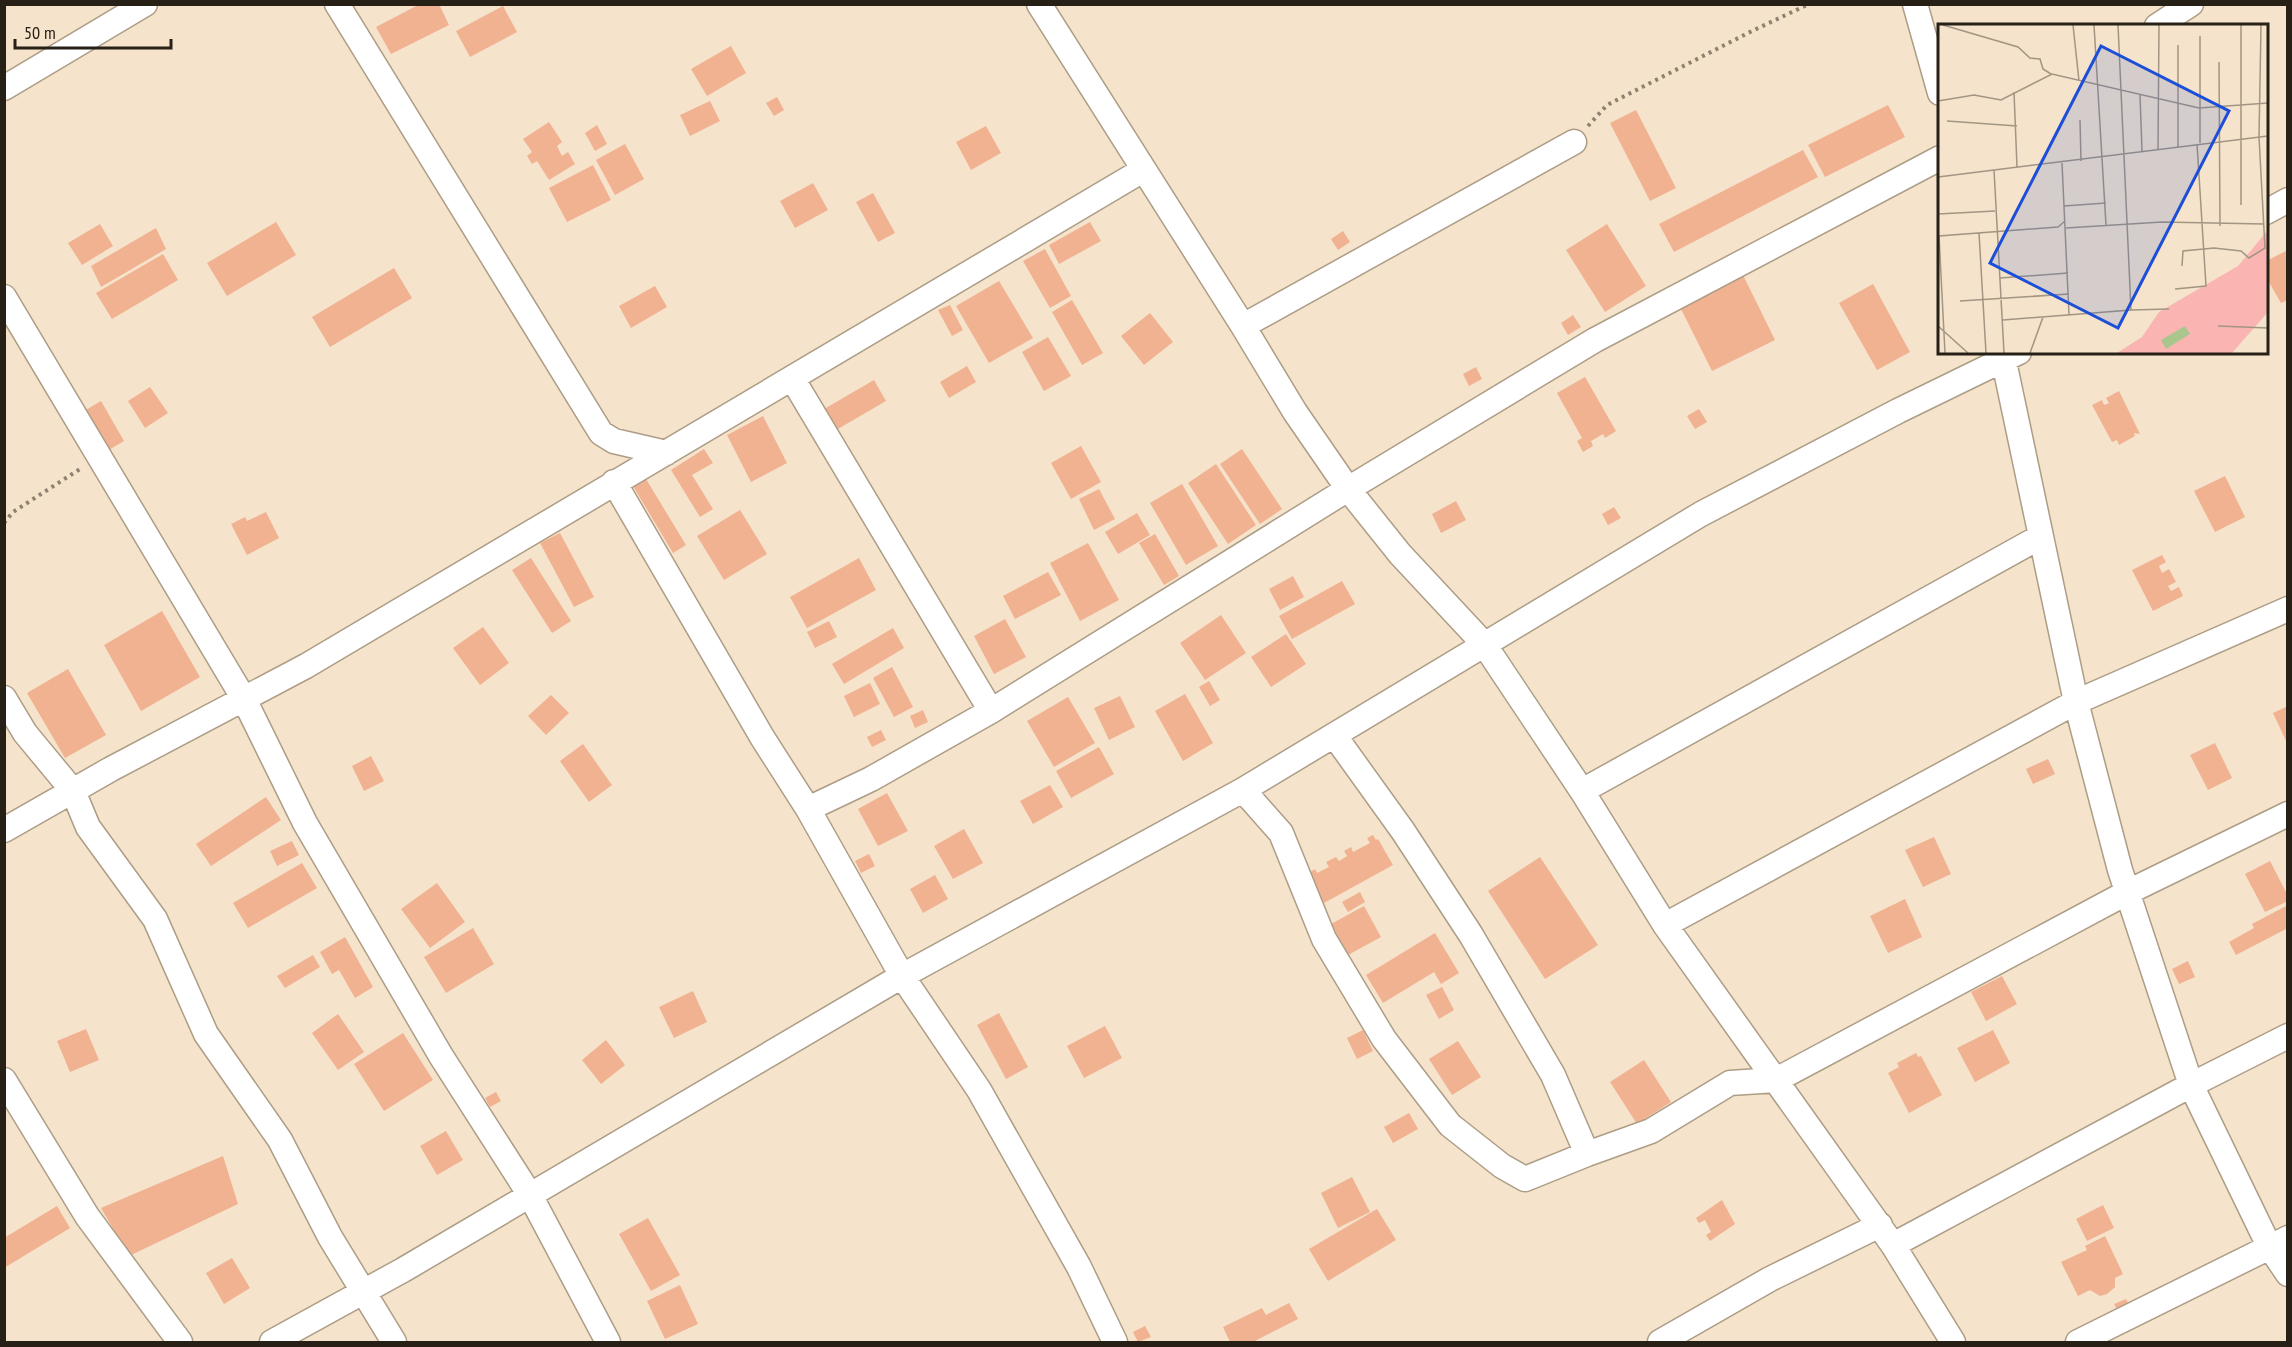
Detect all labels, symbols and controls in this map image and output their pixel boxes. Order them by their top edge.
scale bar [15,12,171,50]
text: 50 m [24,21,56,44]
inset map [1938,24,2268,354]

